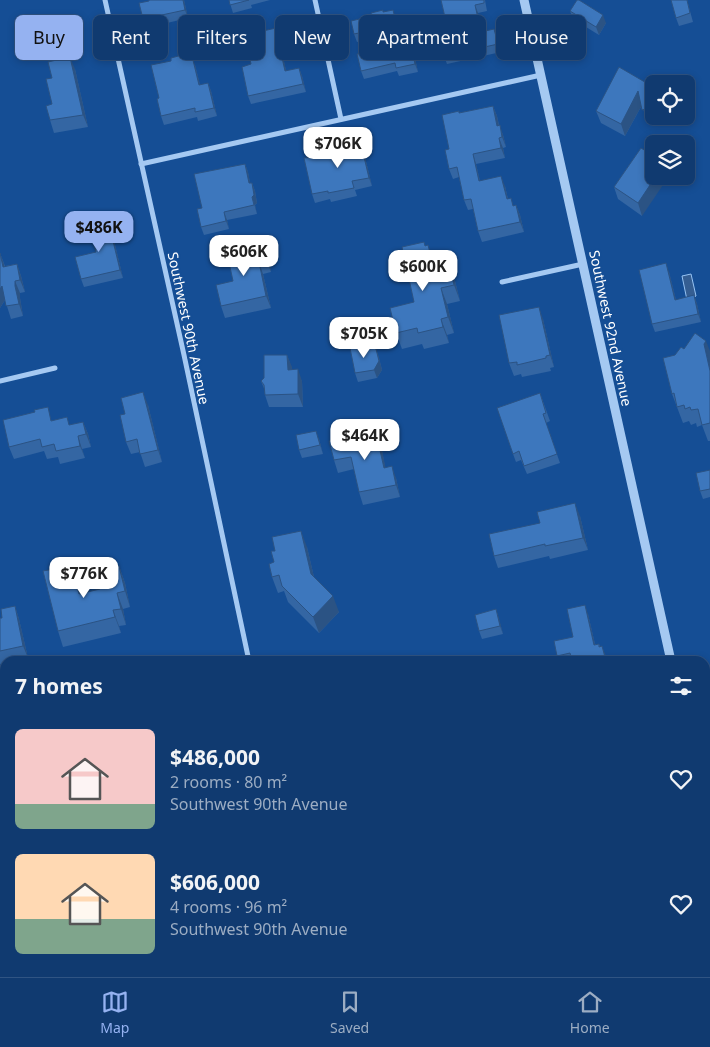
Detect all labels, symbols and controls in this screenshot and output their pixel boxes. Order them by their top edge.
chip: Buy [15,15,83,60]
chip: Rent [93,15,168,60]
chip: Filters [178,15,265,60]
chip: New [275,15,349,60]
chip: Apartment [359,15,486,60]
chip: House [496,15,586,60]
map controls [645,75,695,185]
button: locate [645,75,695,125]
pin: $706K [303,126,373,169]
text: $706K [314,132,362,154]
button: layers [645,135,695,185]
pin: $486K [64,210,134,253]
text: $486K [75,216,123,238]
pin: $606K [209,234,279,277]
text: $606K [220,240,268,262]
street label: Southwest 92nd Avenue [585,248,637,408]
street label: Southwest 90th Avenue [164,250,214,406]
pin: $600K [388,250,458,292]
text: $600K [399,255,447,277]
pin: $705K [329,316,399,359]
text: $705K [340,322,388,344]
pin: $464K [330,418,400,461]
text: $464K [341,424,389,446]
pin: $776K [49,556,119,599]
text: $776K [60,562,108,584]
text: 7 homes [15,672,103,700]
icon: filters [667,672,695,700]
text: $486,000 [170,743,260,771]
icon: home [55,749,115,809]
icon: heart [667,765,695,793]
text: 2 rooms · 80 m² [170,771,287,793]
text: Southwest 90th Avenue [170,793,348,815]
text: $606,000 [170,868,260,896]
icon: home [55,874,115,934]
icon: heart [667,890,695,918]
text: 4 rooms · 96 m² [170,896,287,918]
text: Southwest 90th Avenue [170,918,348,940]
tab: Map [100,988,129,1037]
tab: Saved [330,988,369,1037]
tab: Home [570,988,610,1037]

